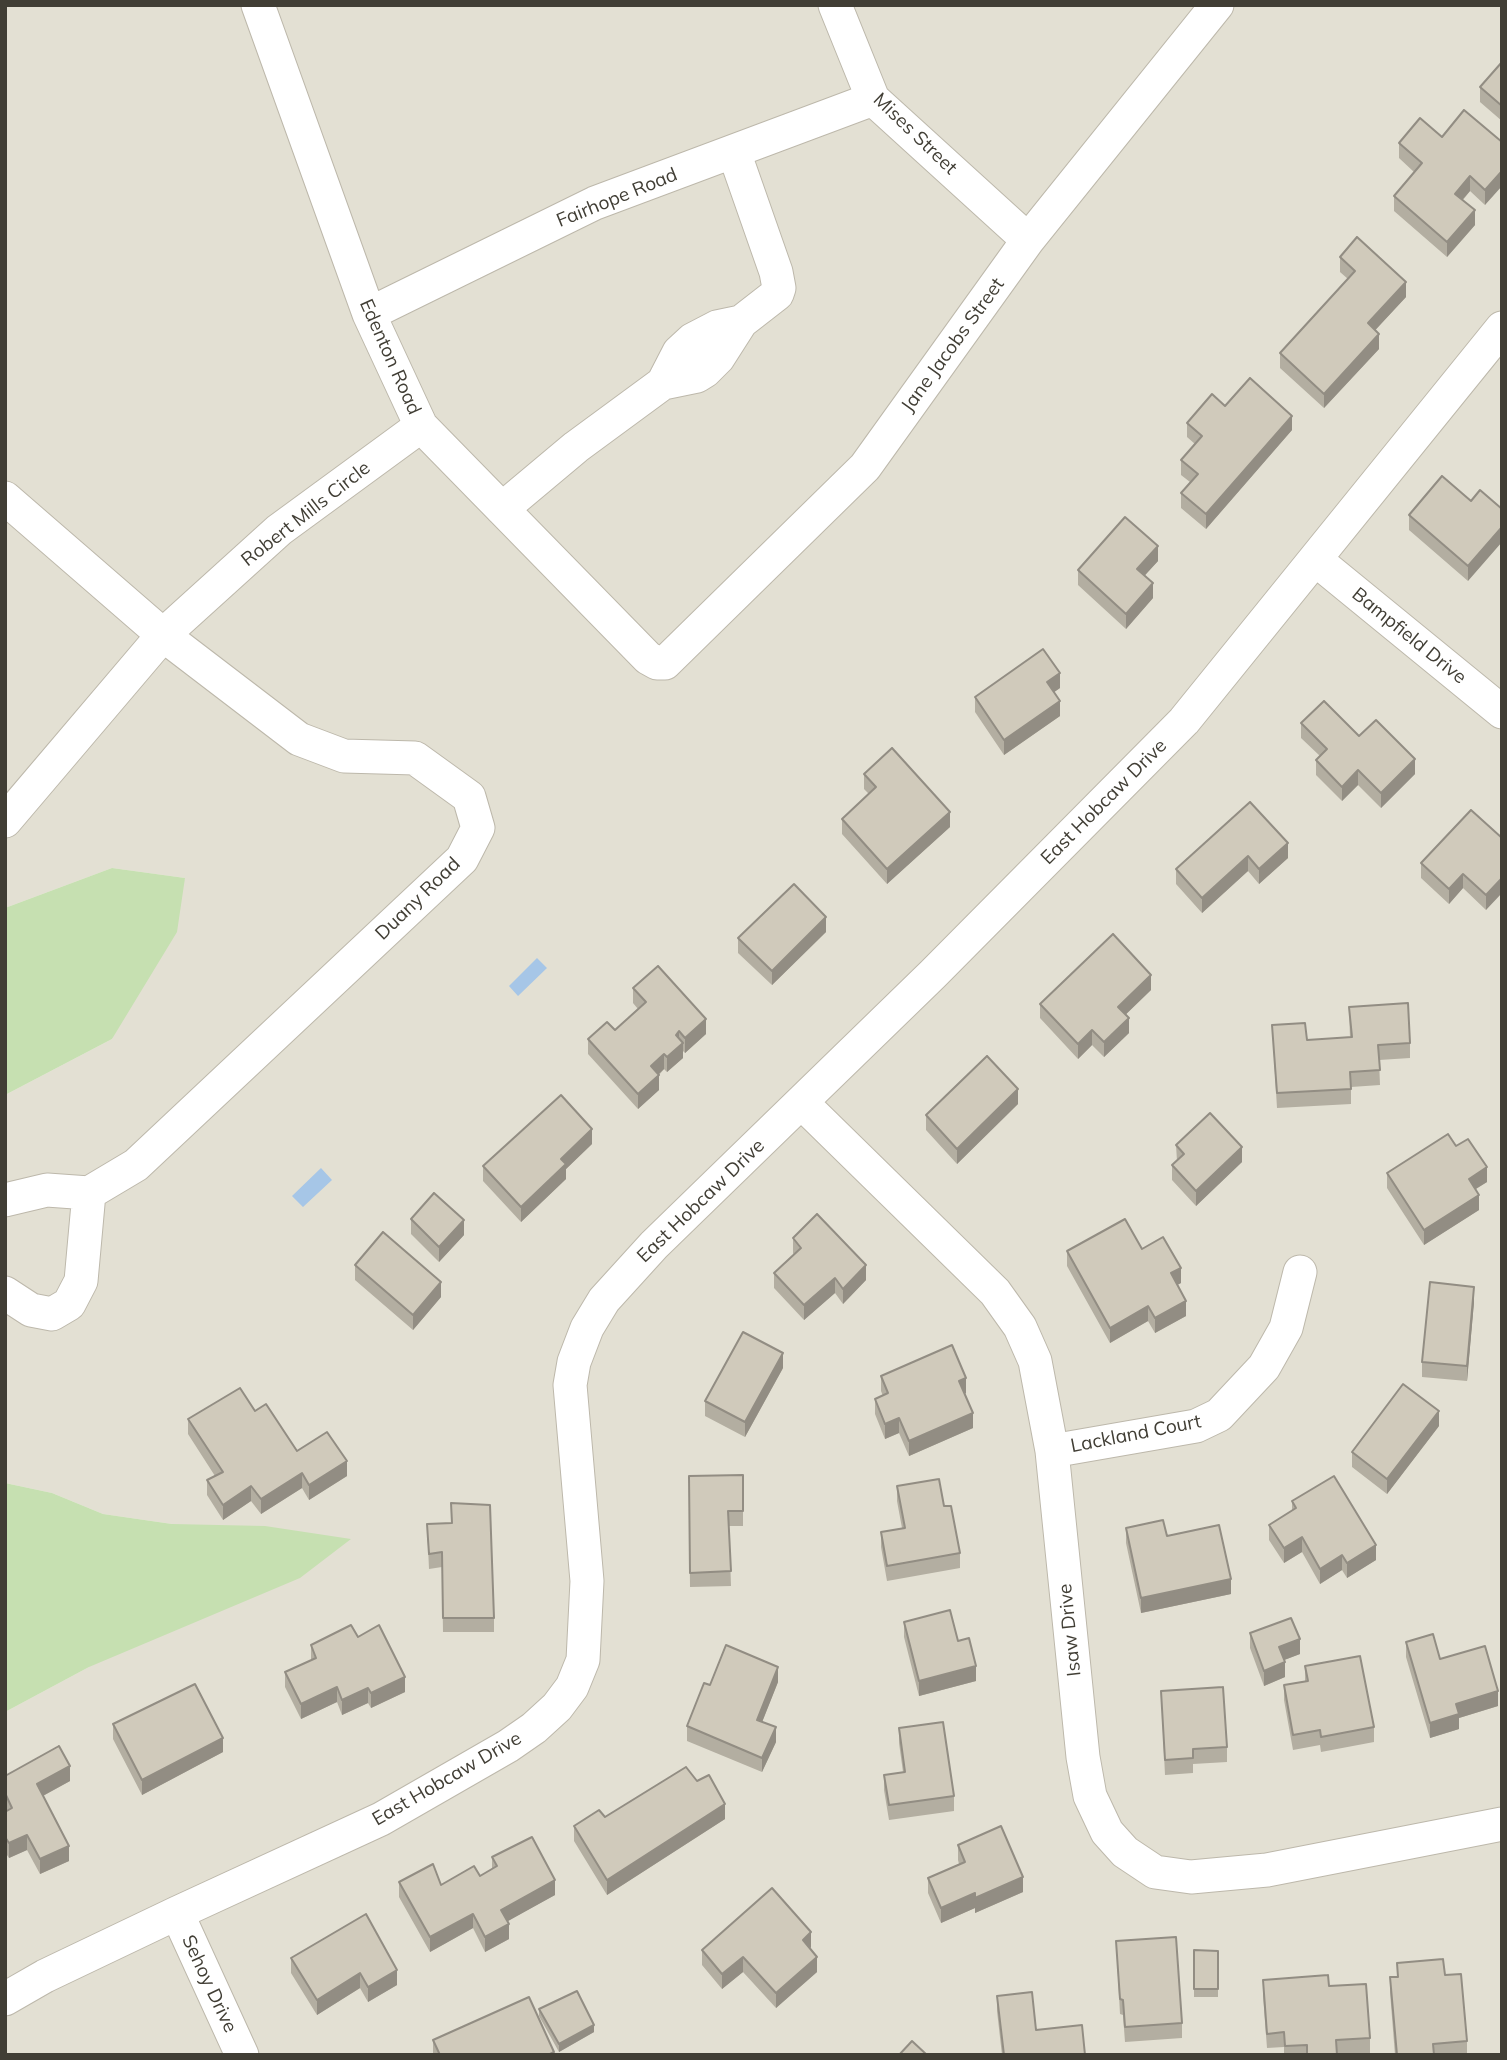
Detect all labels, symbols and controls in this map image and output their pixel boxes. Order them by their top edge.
street label: Mises Street [868,88,962,180]
street label: Fairhope Road [553,163,681,233]
street label: Jane Jacobs Street [897,274,1009,416]
street label: Edenton Road [354,296,426,418]
street label: Robert Mills Circle [237,457,375,571]
street label: Bampfield Drive [1347,583,1471,689]
street label: East Hobcaw Drive [1036,734,1172,870]
street label: Duany Road [371,853,465,945]
street label: East Hobcaw Drive [633,1134,769,1268]
street label: Lackland Court [1069,1410,1203,1458]
street label: Isaw Drive [1054,1583,1086,1677]
street label: East Hobcaw Drive [368,1727,526,1831]
street label: Sehoy Drive [176,1932,242,2036]

